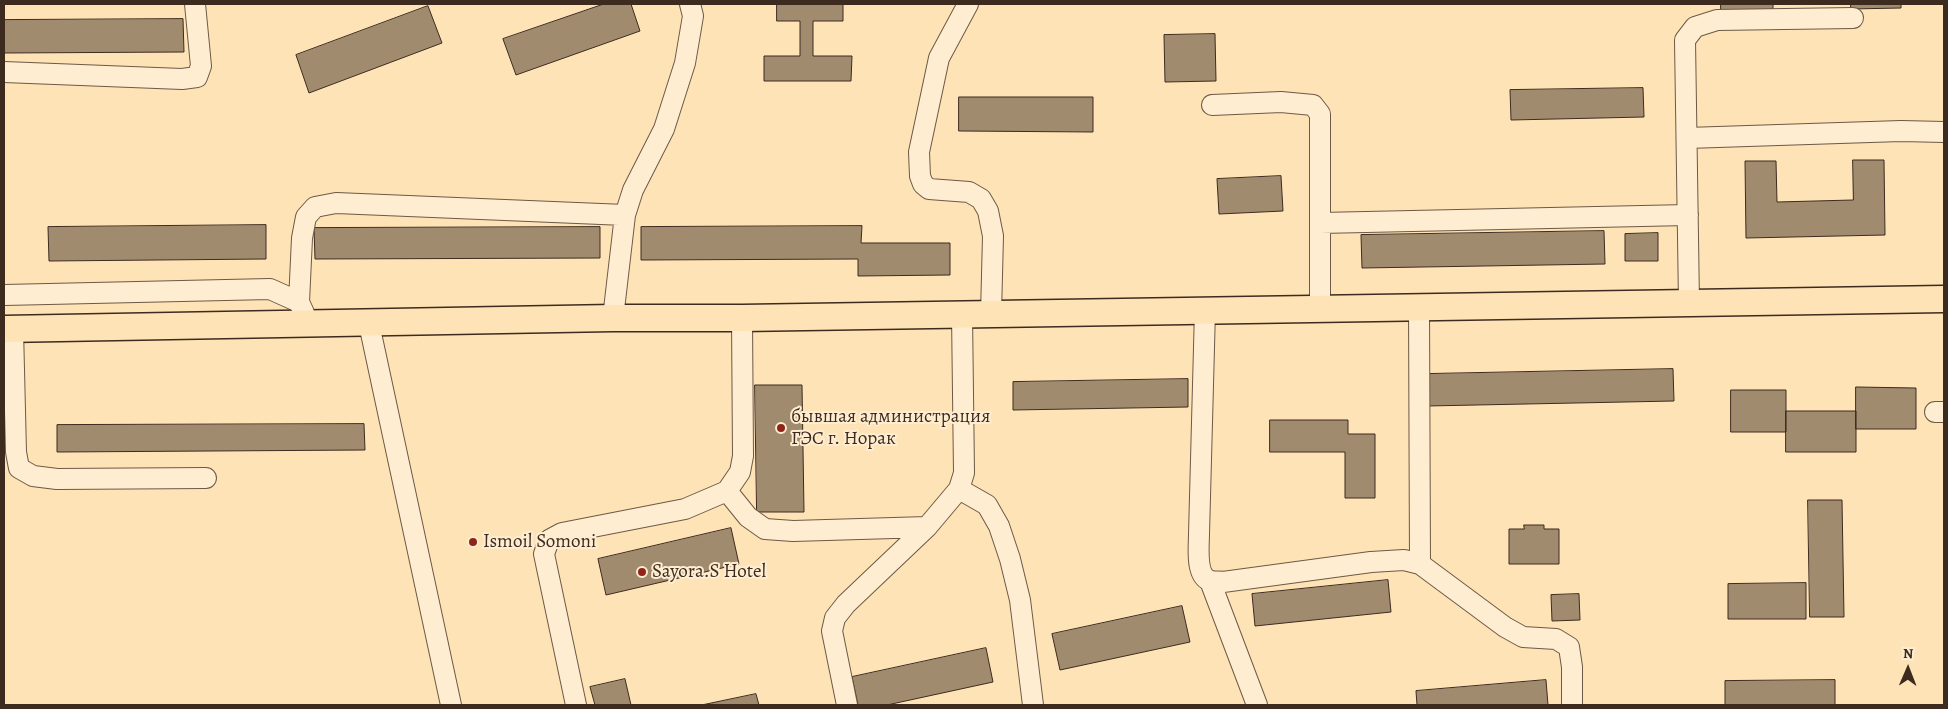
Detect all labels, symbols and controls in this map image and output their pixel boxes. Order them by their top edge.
place label: бывшая администрация ГЭС г. Норак [791,406,990,450]
marker: бывшая администрация ГЭС г. Норак [775,422,787,434]
place label: Ismoil Somoni [483,531,596,553]
marker: Ismoil Somoni [467,536,479,548]
place label: Sayora.S Hotel [652,561,766,583]
marker: Sayora.S Hotel [636,566,648,578]
north arrow [1883,644,1933,694]
text: N [1903,644,1914,663]

